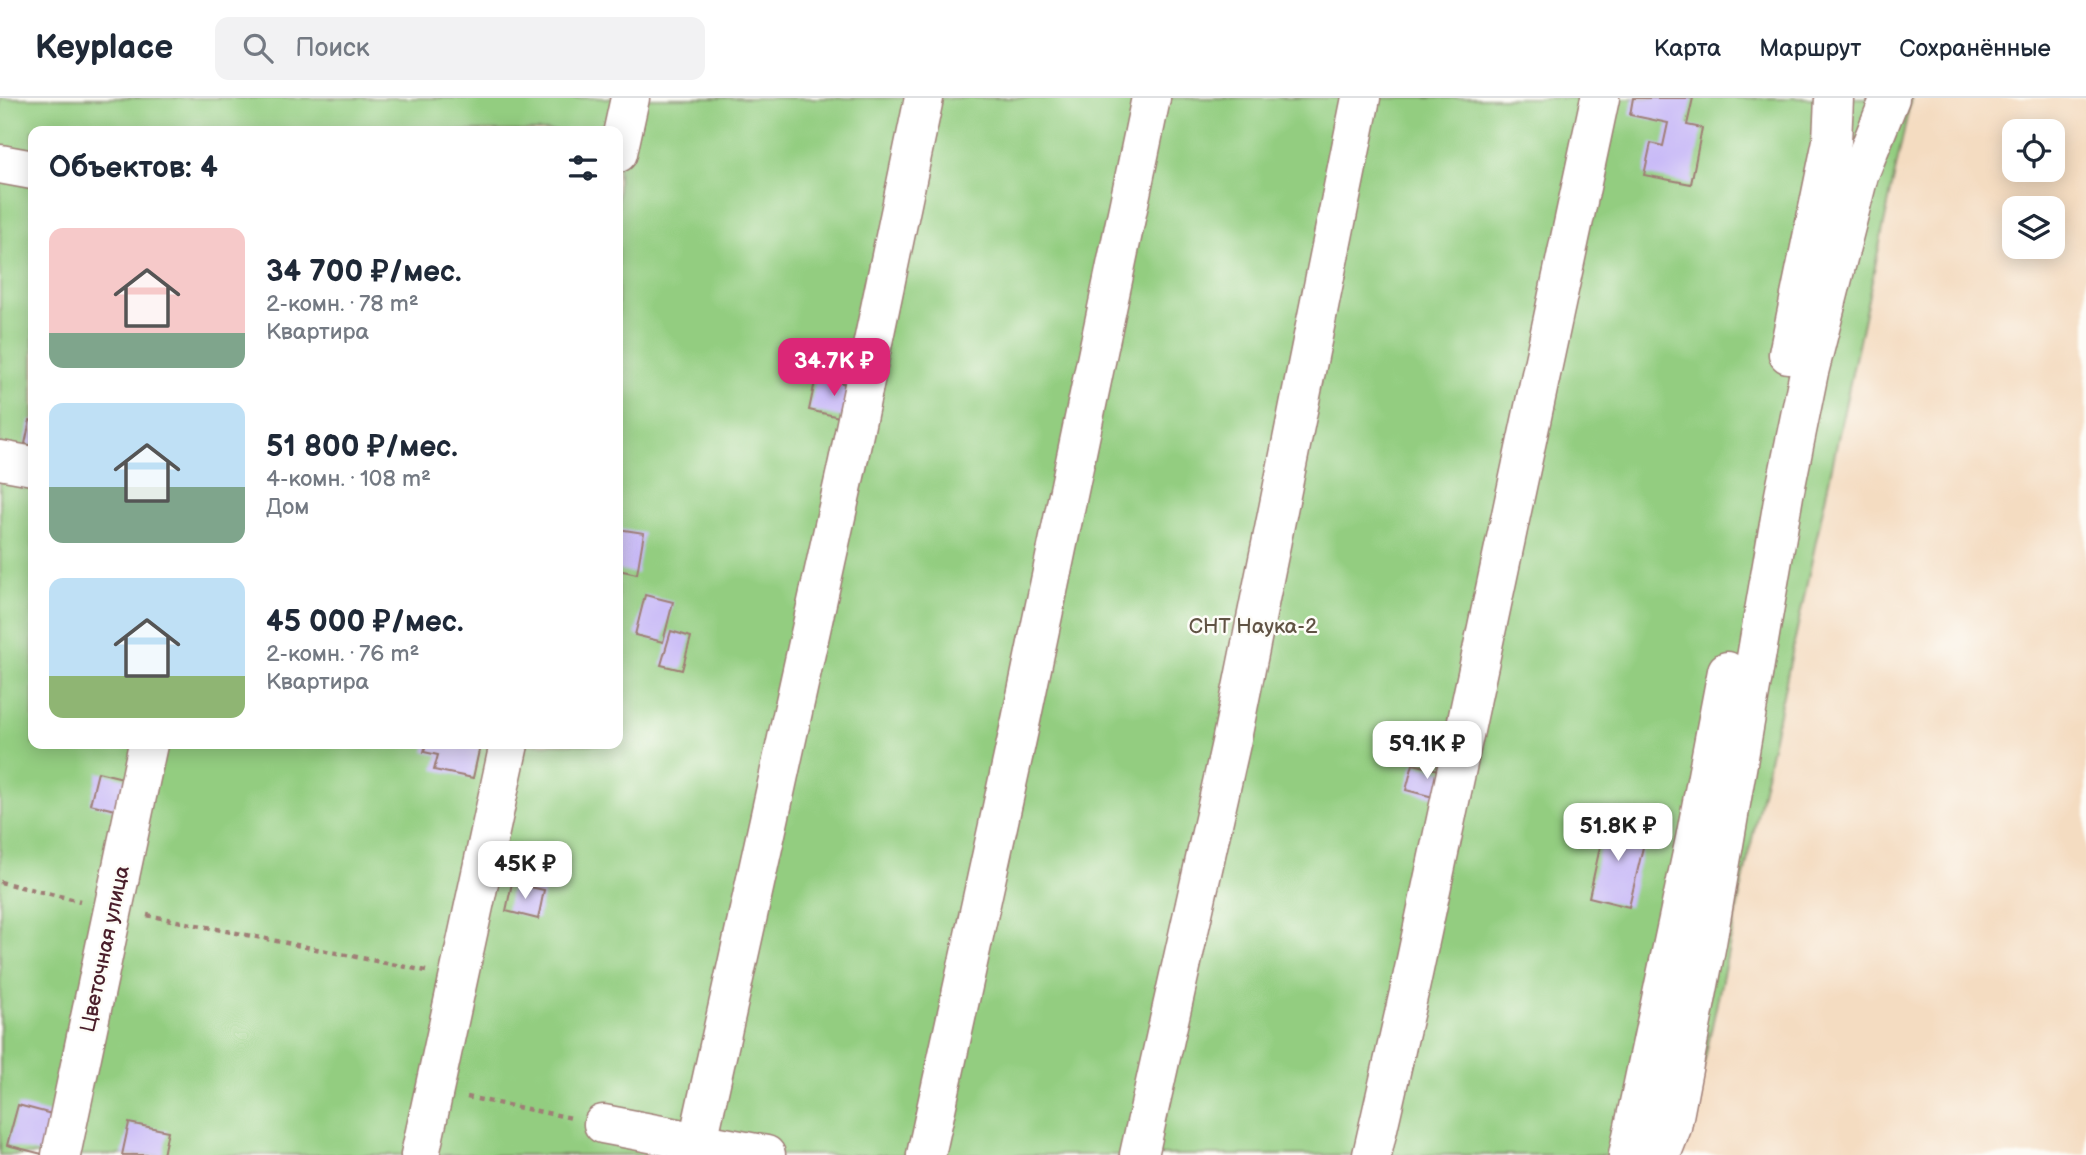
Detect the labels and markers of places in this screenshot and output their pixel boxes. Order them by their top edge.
pin: 34.7K ₽ [769,338,899,398]
pin: 59.1K ₽ [1362,722,1492,781]
pin: 51.8K ₽ [1553,804,1683,863]
pin: 45K ₽ [476,842,574,901]

